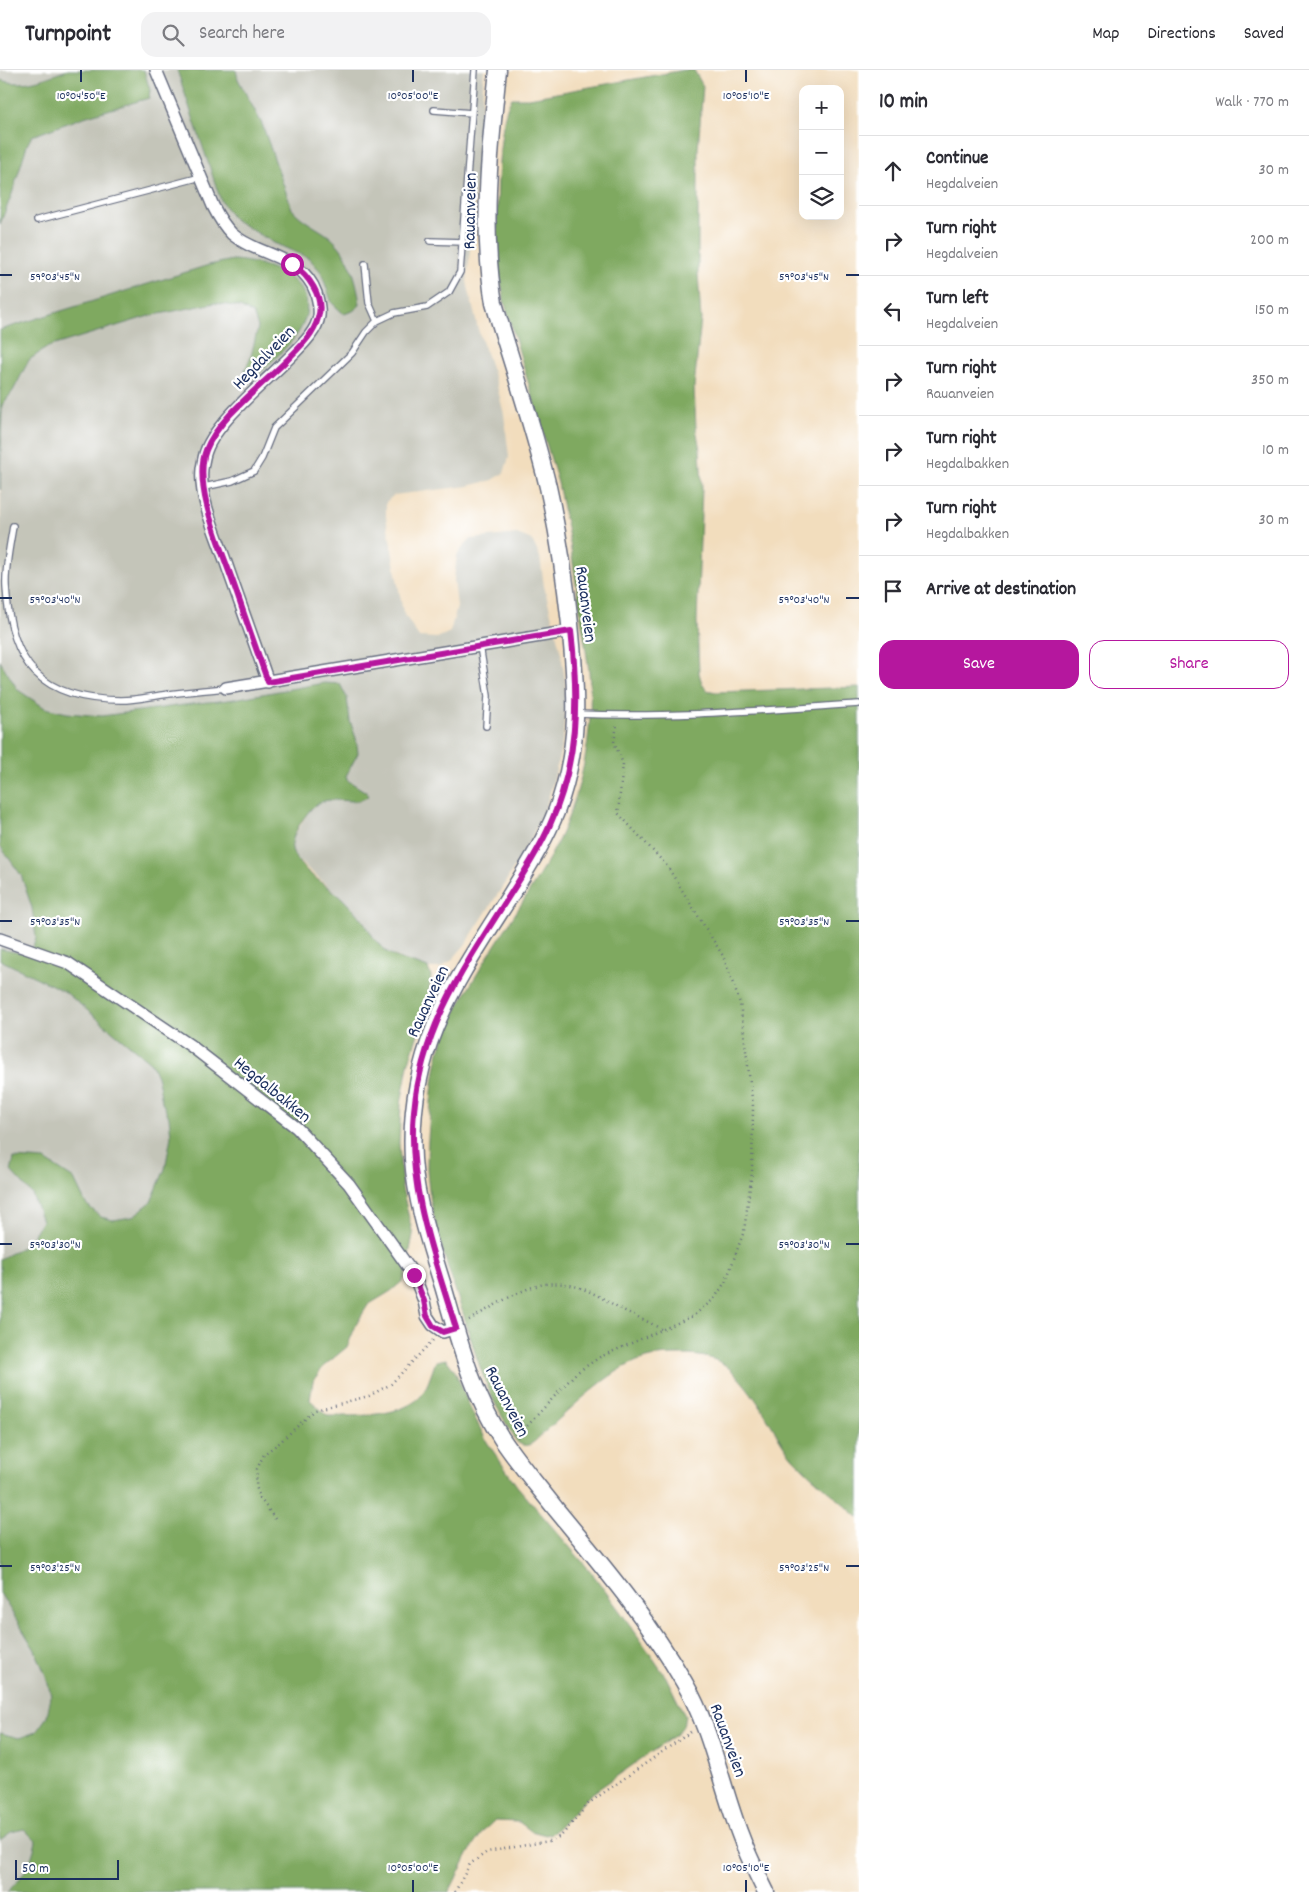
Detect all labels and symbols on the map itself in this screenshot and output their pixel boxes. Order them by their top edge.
text: 10°04'50"E [57,88,106,105]
text: 10°05'00"E [388,88,439,105]
text: 10°05'10"E [723,88,770,105]
street label: Rauanveien [458,172,485,250]
route start [281,253,304,276]
text: 59°03'45"N [30,269,80,286]
text: 59°03'45"N [779,269,829,286]
street label: Hegdalveien [228,321,302,397]
street label: Rauanveien [567,565,602,644]
text: 59°03'40"N [30,592,80,609]
text: 59°03'40"N [779,592,829,609]
text: 59°03'35"N [30,914,80,931]
text: 59°03'35"N [779,914,829,931]
street label: Rauanveien [402,962,457,1042]
street label: Hegdalbakken [227,1052,316,1130]
text: 59°03'30"N [29,1237,81,1254]
text: 59°03'30"N [778,1237,830,1254]
route end [403,1264,426,1287]
street label: Rauanveien [477,1362,534,1442]
text: 59°03'25"N [30,1560,80,1577]
text: 59°03'25"N [779,1560,829,1577]
street label: Rauanveien [702,1701,752,1781]
scale bar [15,1857,119,1880]
text: 10°05'00"E [388,1860,439,1877]
text: 10°05'10"E [723,1860,770,1877]

